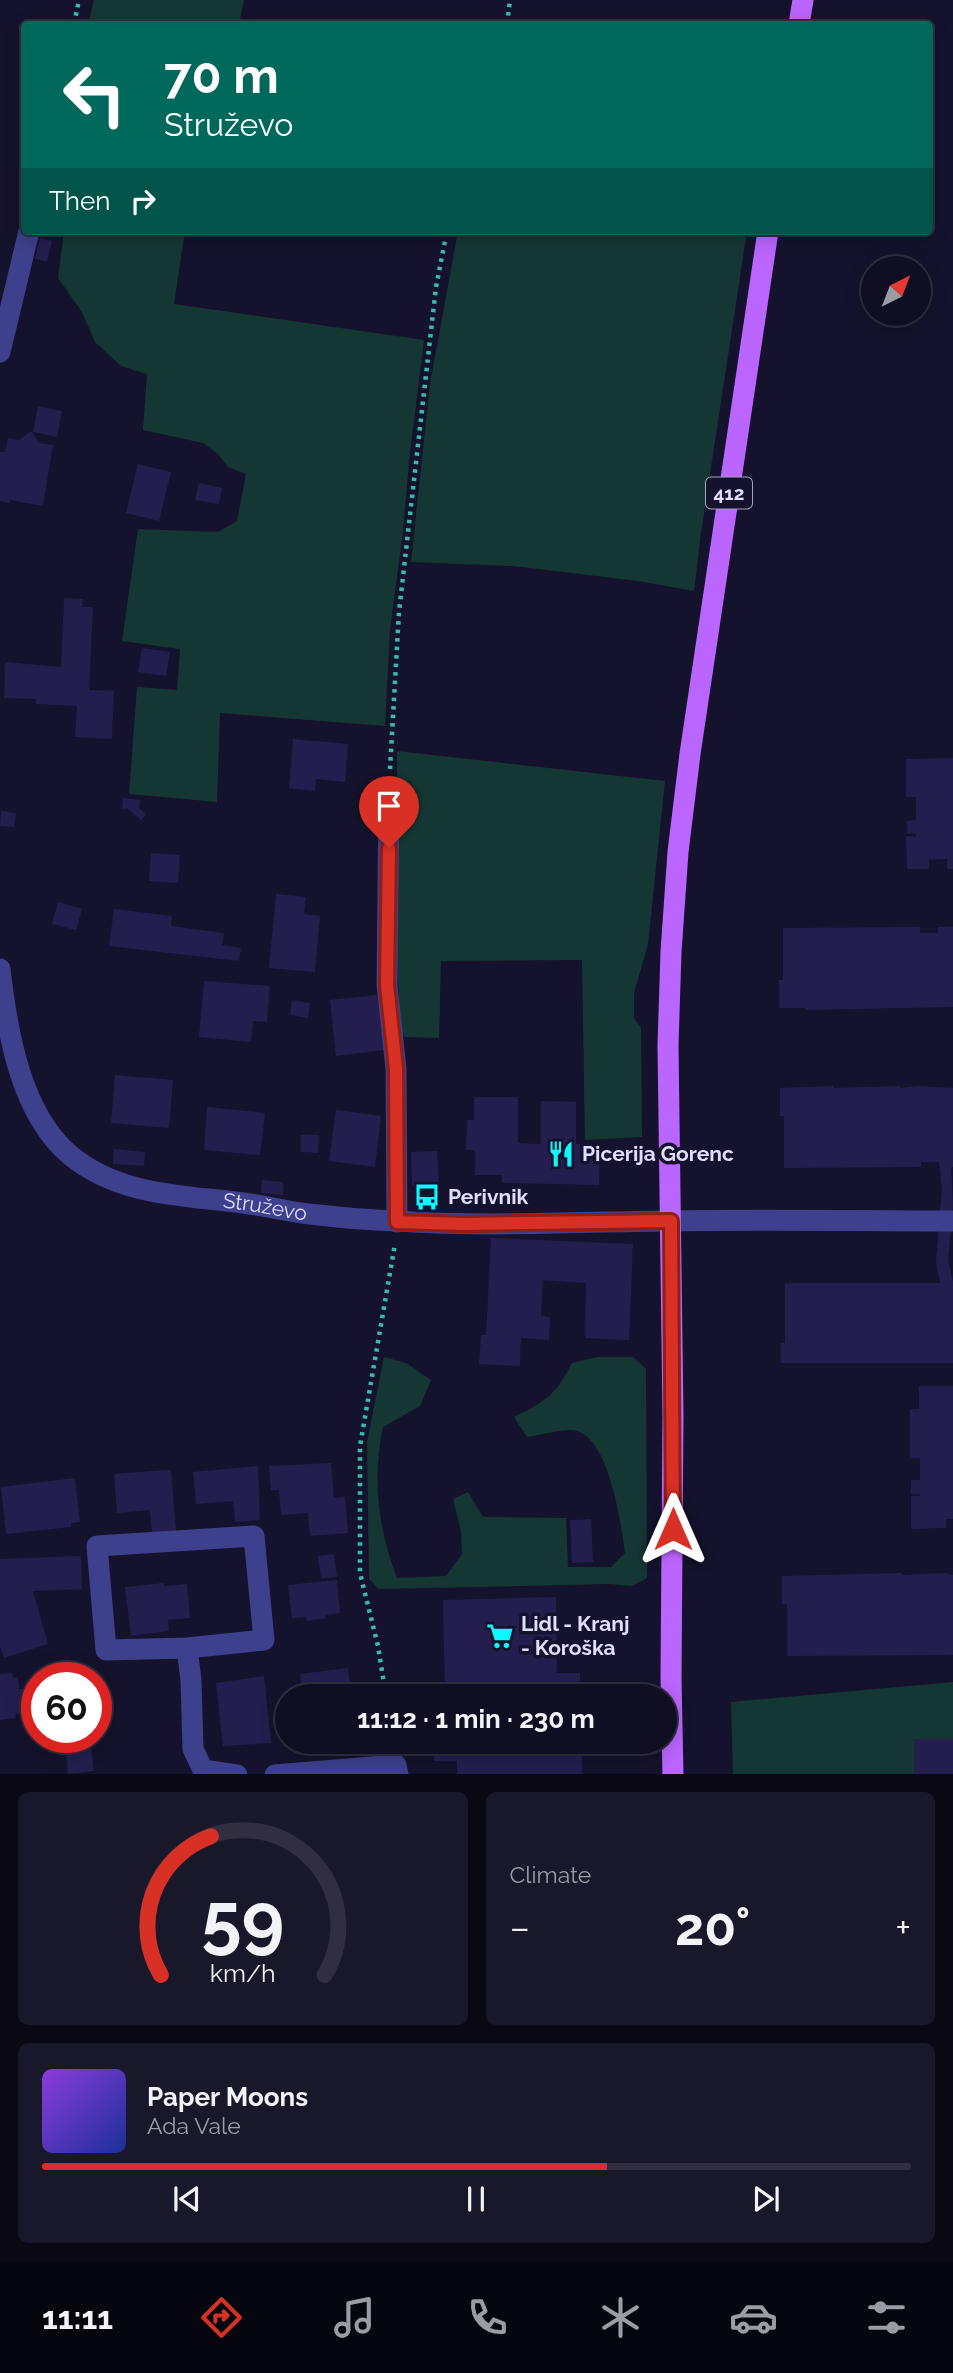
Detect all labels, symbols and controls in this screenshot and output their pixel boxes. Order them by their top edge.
text: 70 m [164,47,279,104]
icon: left [49,49,140,140]
text: Struževo [164,106,293,143]
icon: right [124,182,162,220]
text: Then [49,186,110,216]
north arrow [861,256,931,326]
map controls [861,256,931,326]
road number: 412 [706,478,752,508]
pin [359,776,419,848]
icon: arrive [370,787,408,825]
restaurant icon: Picerija Gorenc [546,1139,576,1169]
place label: Picerija Gorenc [582,1141,734,1166]
bus stop icon: Perivnik [412,1182,442,1212]
place label: Perivnik [448,1184,529,1209]
street label: Struževo [222,1188,309,1226]
position arrow [636,1492,710,1566]
place label: Lidl - Kranj - Koroška [521,1611,629,1660]
supermarket icon: Lidl - Kranj - Koroška [485,1621,515,1651]
speed limit sign: 60 [21,1662,112,1753]
text: 11:12 · 1 min · 230 m [357,1704,595,1734]
text: Climate [510,1861,591,1888]
text: 59 [201,1877,284,1962]
text: 20° [675,1896,750,1957]
text: − [510,1905,530,1950]
text: + [895,1905,911,1950]
text: km/h [210,1957,276,1987]
text: Paper Moons [147,2082,308,2112]
text: Ada Vale [147,2112,241,2139]
icon: previous [168,2180,206,2218]
icon: pause [457,2180,495,2218]
icon: next [747,2180,785,2218]
icon: directions [197,2293,246,2342]
icon: music [330,2293,379,2342]
icon: phone [463,2293,512,2342]
icon: climate [596,2293,645,2342]
icon: car [729,2293,778,2342]
icon: filters [862,2293,911,2342]
text: 11:11 [42,2299,113,2336]

